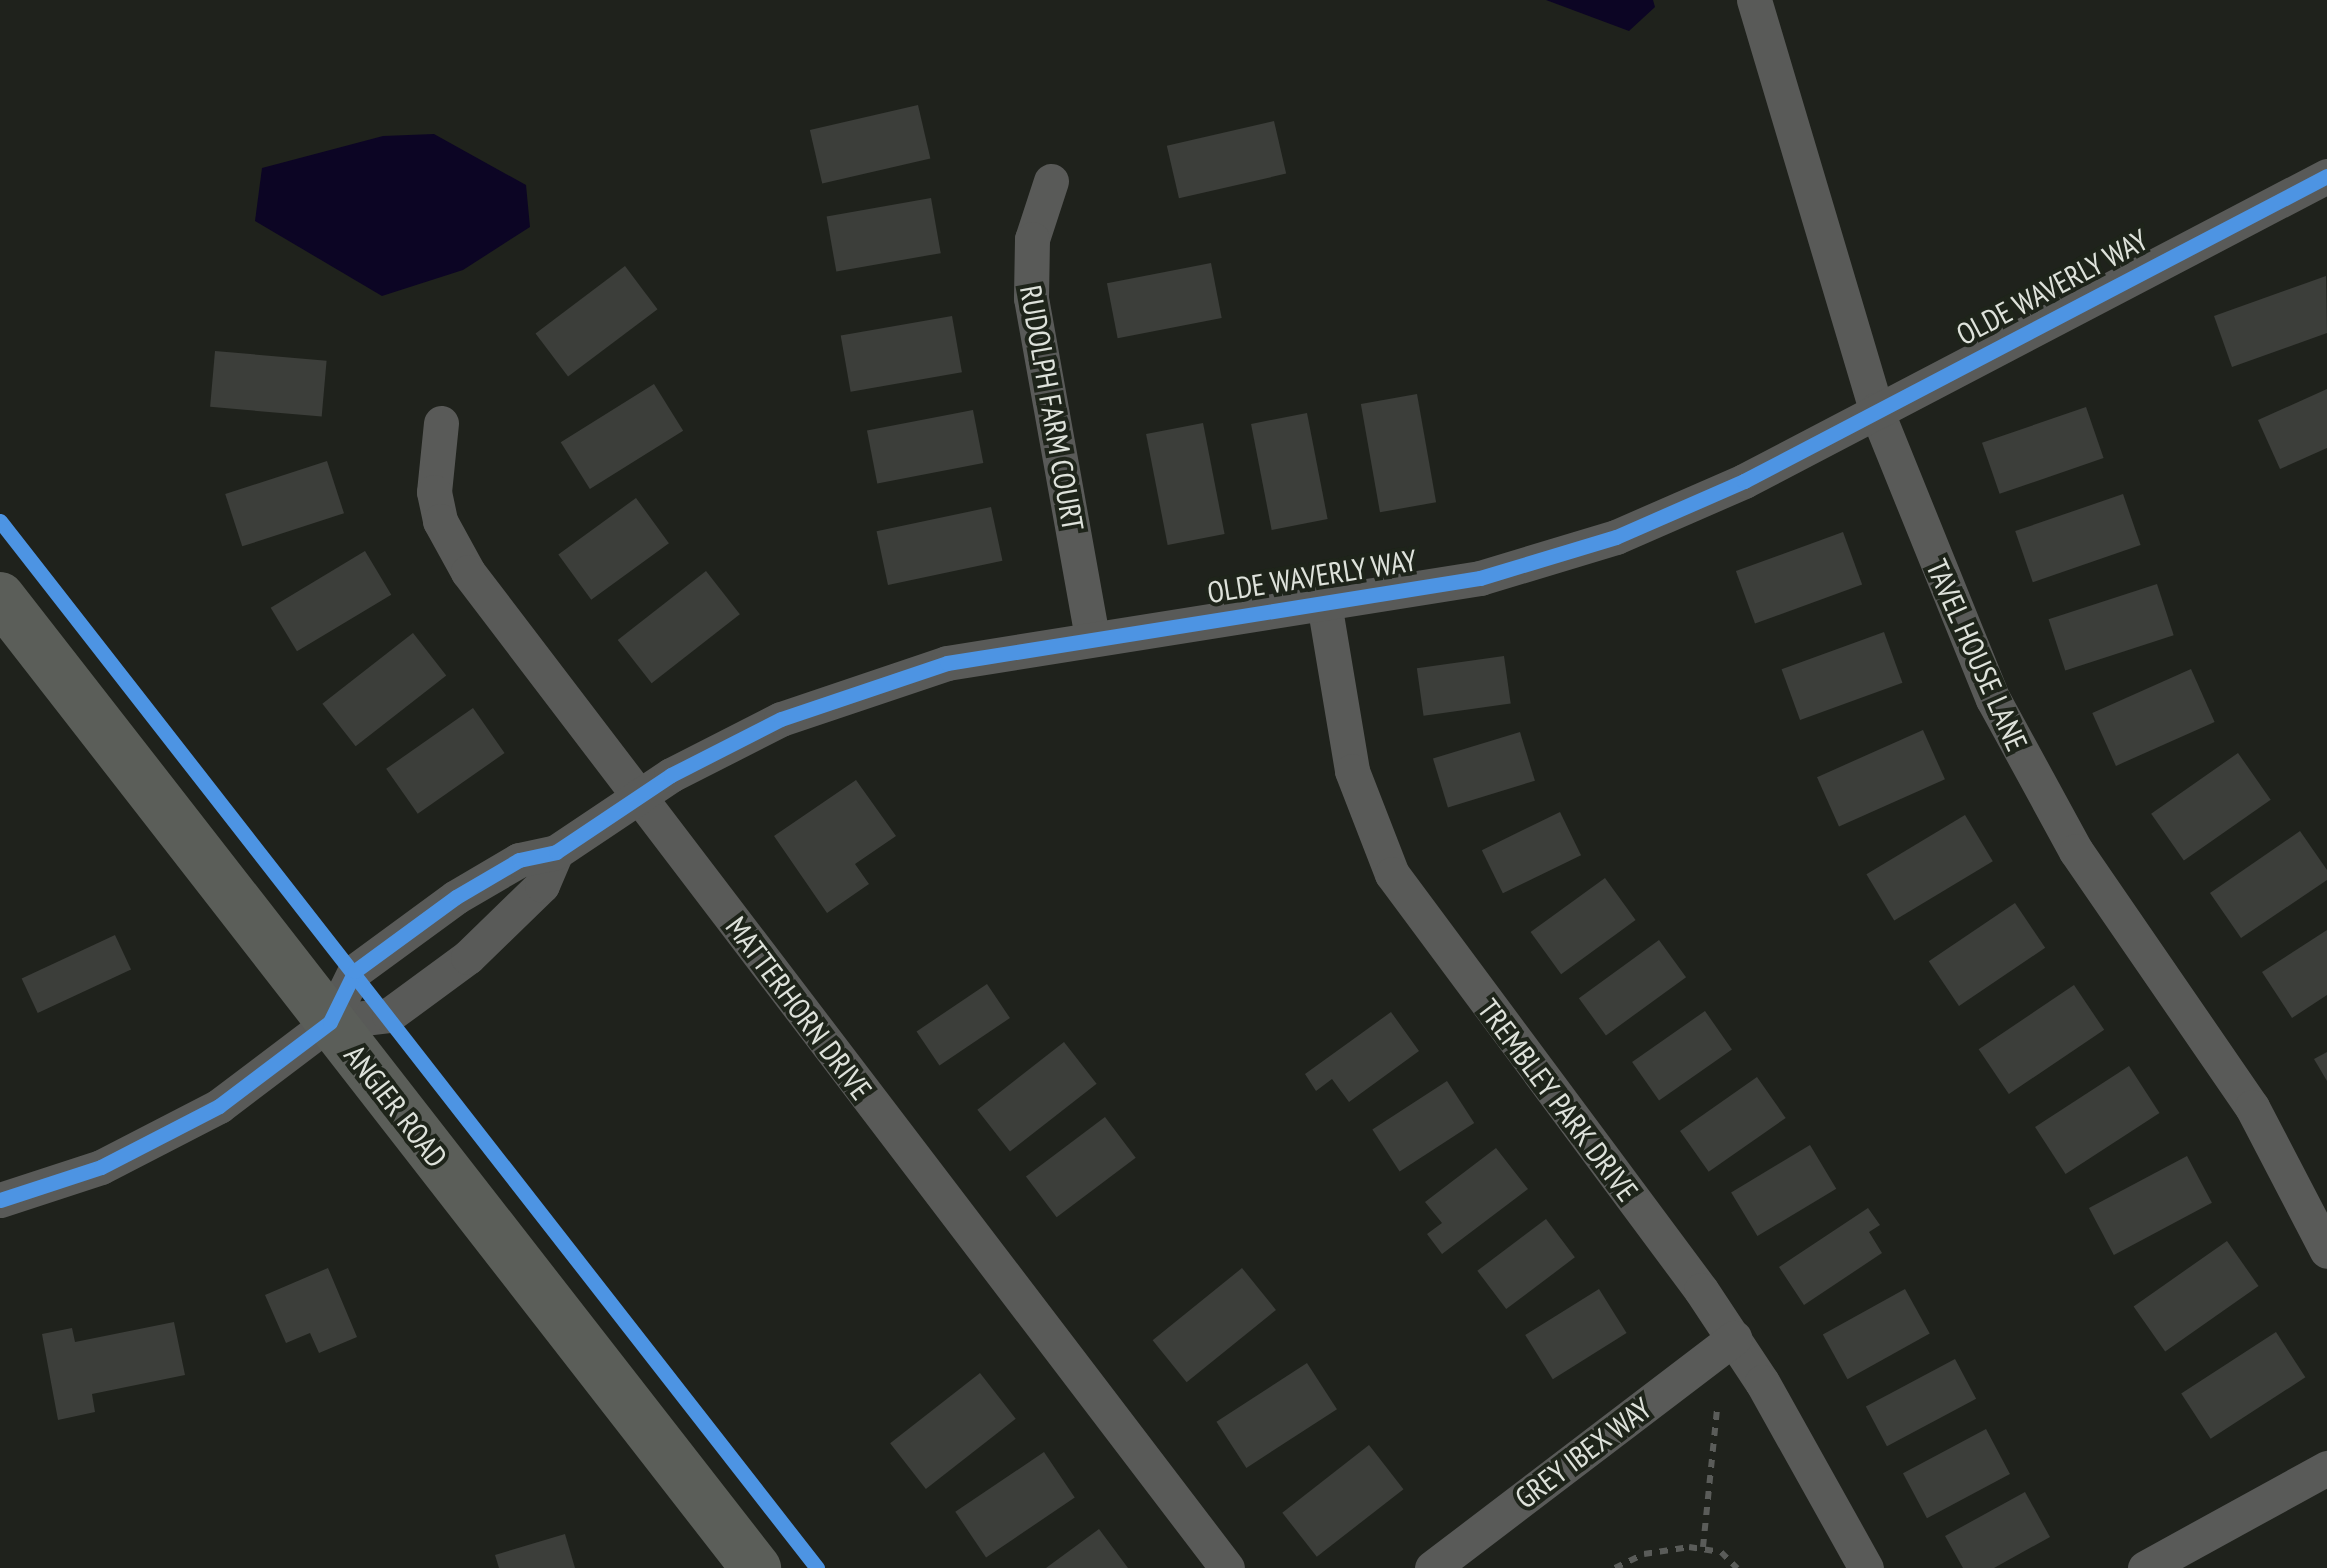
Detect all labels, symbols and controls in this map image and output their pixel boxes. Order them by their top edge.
street label: OLDE WAVERLY WAY [1950,221,2154,353]
street label: RUDOLPH FARM COURT [1013,282,1091,534]
street label: OLDE WAVERLY WAY [1204,542,1420,610]
street label: TAVEL HOUSE LANE [1919,553,2035,757]
street label: MATTERHORN DRIVE [719,909,879,1107]
street label: TREMBLEY PARK DRIVE [1470,991,1646,1209]
street label: ANGIER ROAD [337,1038,455,1174]
street label: GREY IBEX WAY [1507,1390,1659,1516]

